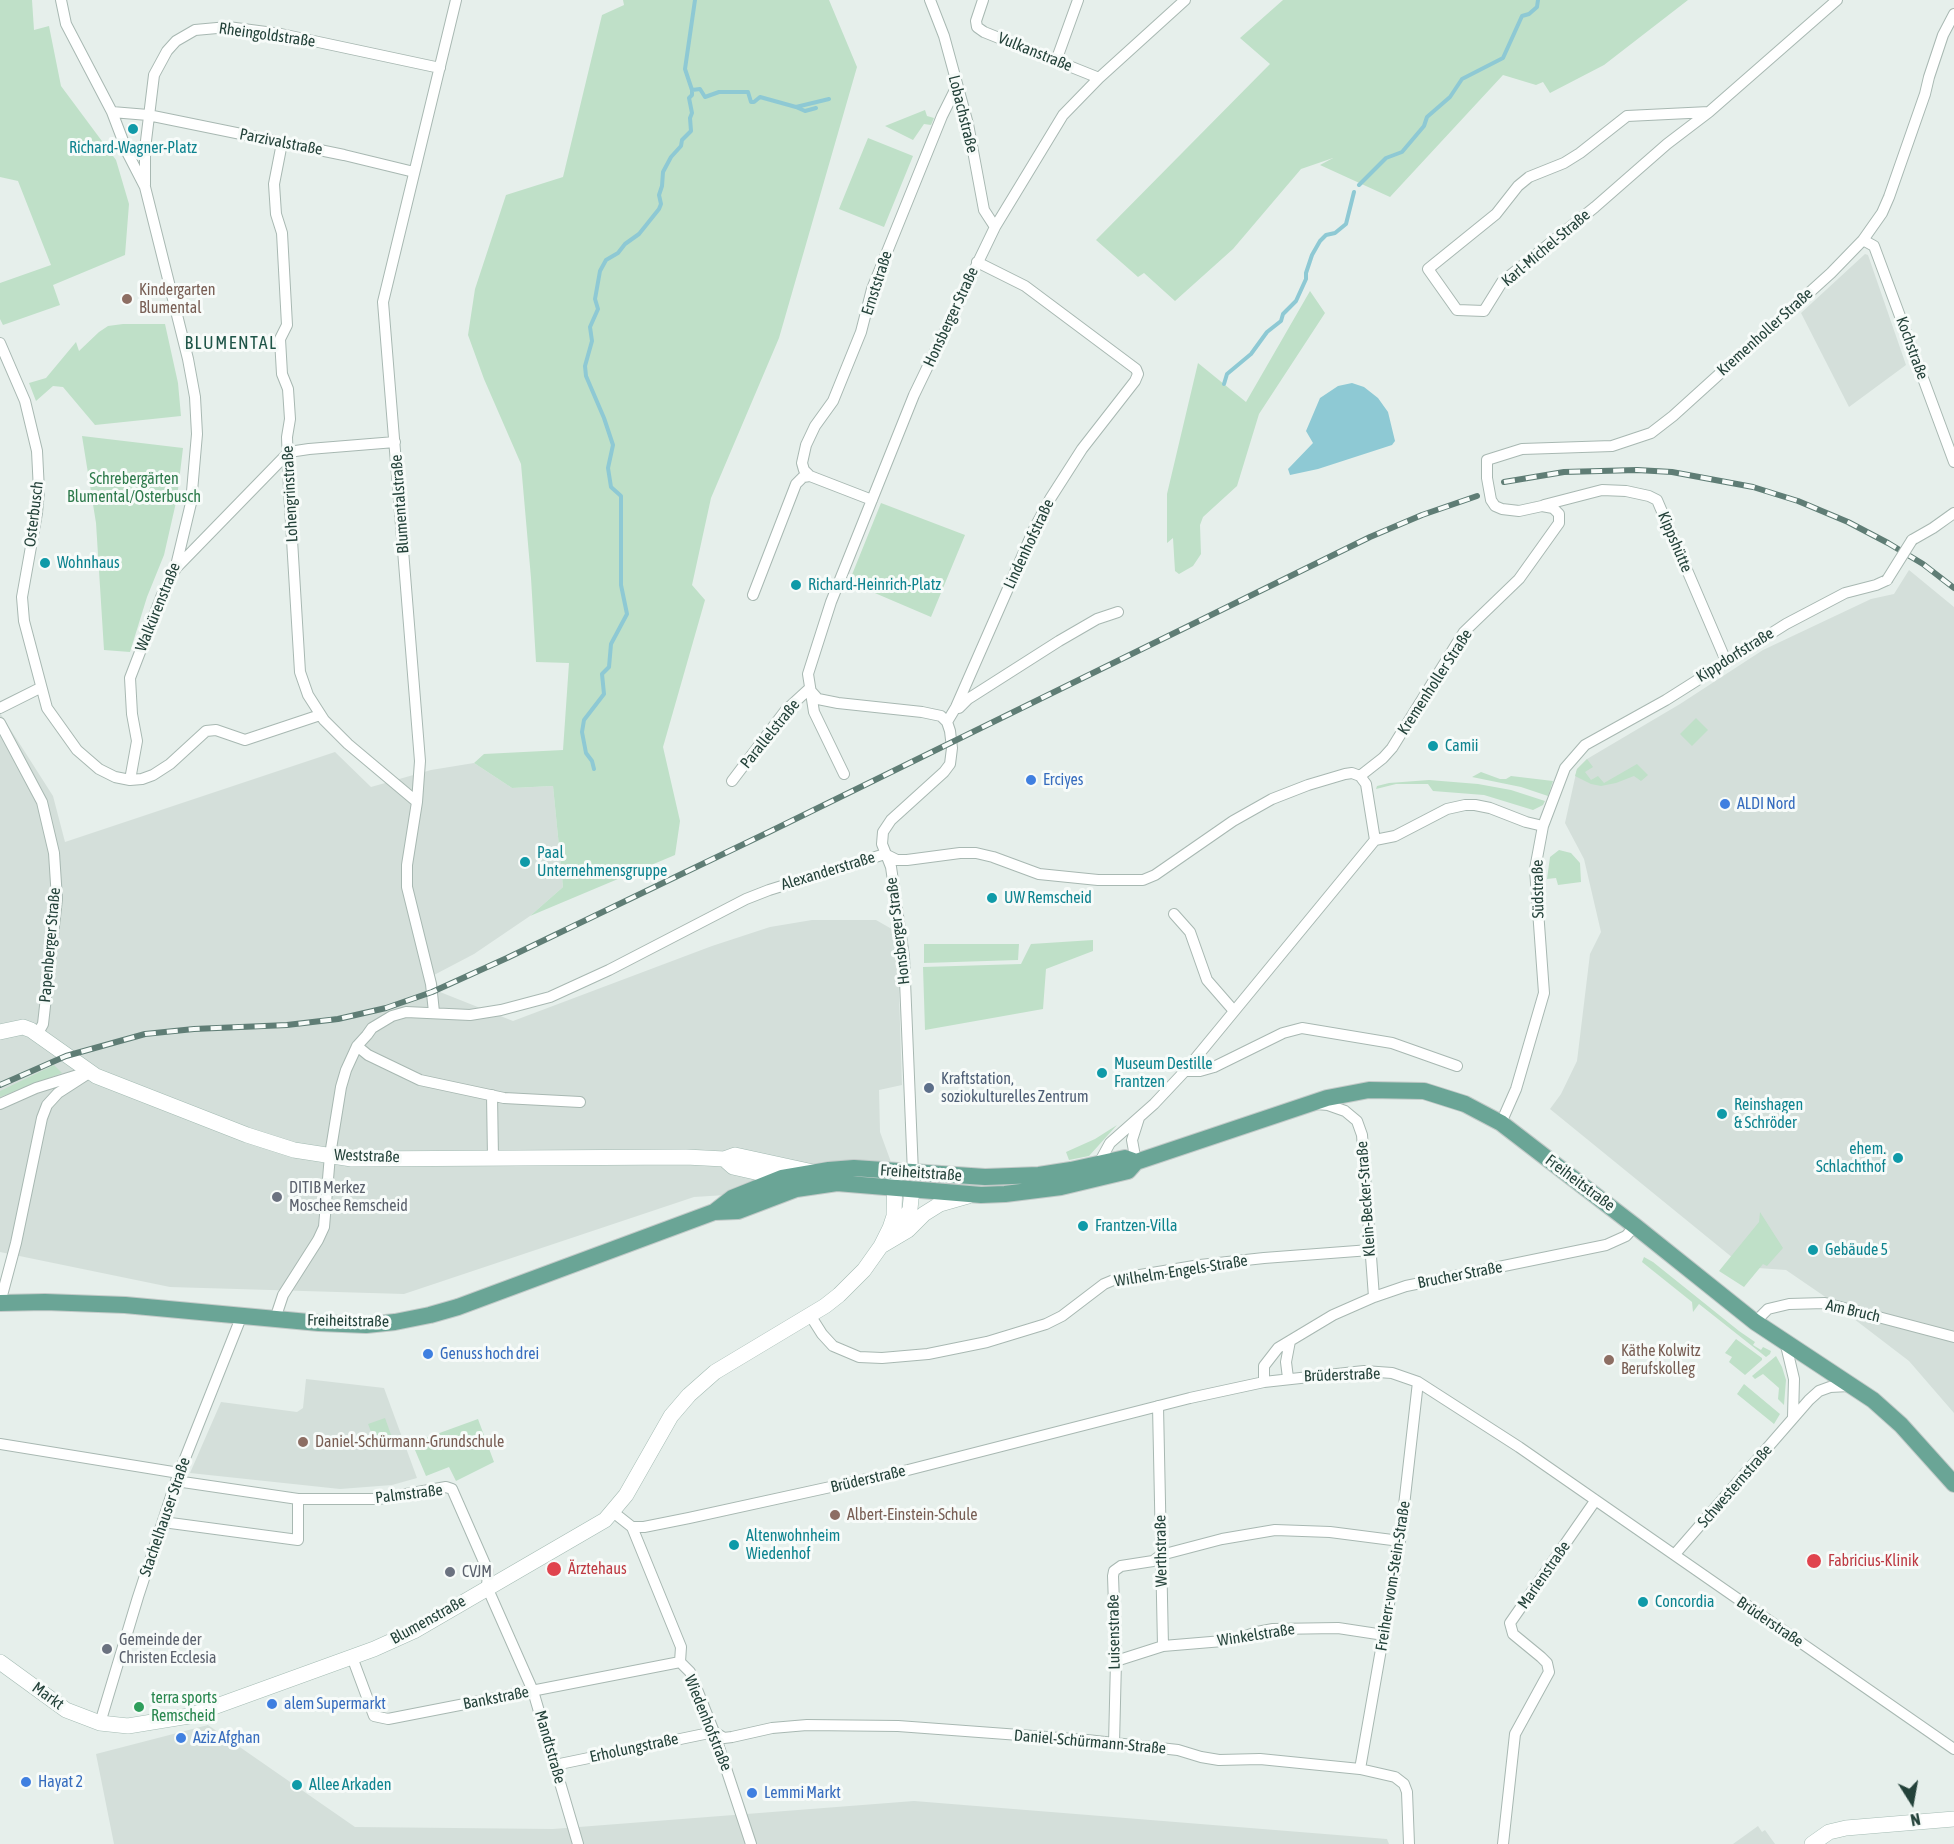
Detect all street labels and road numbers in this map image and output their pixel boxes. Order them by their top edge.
street label: Rheingoldstraße [218,19,316,51]
street label: Vulkanstraße [995,28,1075,76]
street label: Lobachstraße [944,73,982,155]
street label: Parzivalstraße [238,125,324,159]
street label: Karl-Michel-Straße [1498,205,1594,291]
street label: Ernststraße [858,248,896,318]
street label: Honsberger Straße [919,264,983,370]
street label: Kremenholler Straße [1713,284,1817,380]
street label: Kochstraße [1892,314,1932,382]
street label: Lohengrinstraße [278,445,302,543]
street label: Blumentalstraße [387,454,413,554]
street label: Osterbusch [20,480,48,548]
street label: Lindenhofstraße [1000,496,1058,592]
street label: Kippshütte [1654,509,1696,575]
street label: Walkürenstraße [131,560,185,654]
street label: Kippdorfstraße [1693,624,1777,686]
street label: Kremenholler Straße [1394,626,1476,738]
street label: Parallelstraße [736,696,804,772]
street label: Alexanderstraße [779,848,877,894]
street label: Südstraße [1528,859,1548,919]
street label: Honsberger Straße [882,876,914,986]
street label: Papenberger Straße [35,887,65,1003]
street label: Klein-Becker-Straße [1352,1140,1380,1258]
street label: Weststraße [334,1145,400,1167]
street label: Freiheitstraße [1541,1151,1619,1215]
street label: Freiheitstraße [879,1161,963,1185]
street label: Wilhelm-Engels-Straße [1113,1251,1249,1291]
street label: Brucher Straße [1416,1257,1504,1293]
street label: Am Bruch [1824,1295,1882,1327]
street label: Freiheitstraße [307,1311,389,1331]
street label: Brüderstraße [1303,1364,1381,1386]
street label: Schwesternstraße [1694,1441,1776,1531]
street label: Stachelhauser Straße [136,1455,194,1579]
street label: Brüderstraße [829,1461,907,1497]
street label: Palmstraße [374,1480,444,1508]
street label: Freiherr-vom-Stein-Straße [1372,1500,1414,1652]
street label: Werthstraße [1151,1515,1171,1587]
street label: Marienstraße [1514,1537,1574,1613]
street label: Blumenstraße [387,1591,469,1649]
street label: Brüderstraße [1733,1593,1807,1651]
street label: Luisenstraße [1104,1594,1124,1670]
street label: Winkelstraße [1216,1619,1296,1651]
street label: Wiedenhofstraße [680,1672,736,1774]
street label: Markt [28,1678,68,1714]
street label: Bankstraße [461,1682,531,1714]
street label: Mandtstraße [530,1708,570,1786]
street label: Daniel-Schürmann-Straße [1013,1726,1167,1758]
street label: Erholungstraße [588,1729,680,1767]

